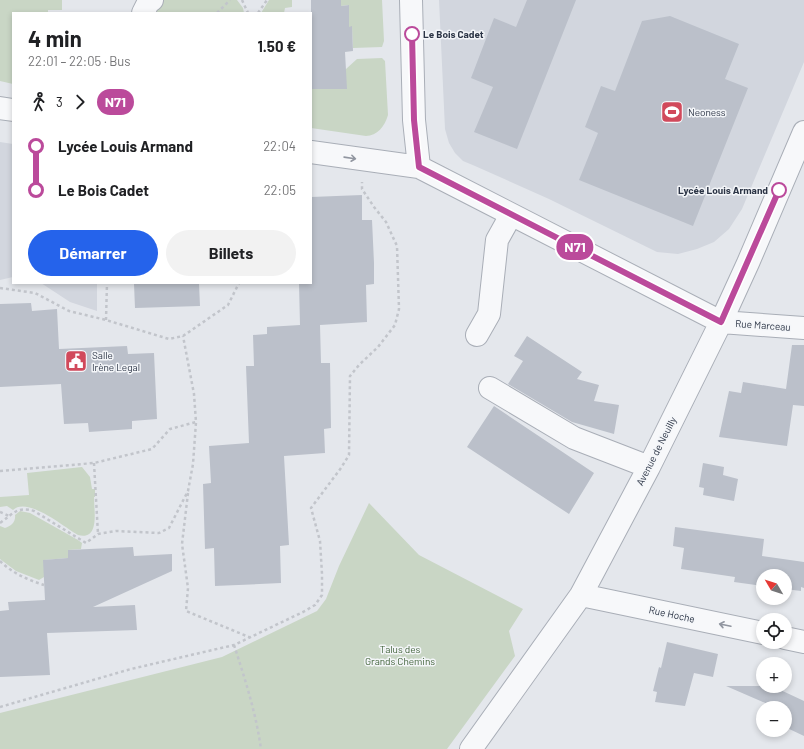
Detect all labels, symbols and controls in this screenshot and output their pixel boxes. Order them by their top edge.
text: 4 min [28,25,82,51]
marker: Le Bois Cadet [404,26,420,42]
place label: Le Bois Cadet [423,28,484,40]
text: 1.50 € [257,37,296,55]
text: 22:01 – 22:05 · Bus [28,53,130,69]
icon: walk [28,91,50,113]
icon: forward [69,91,91,113]
text: N71 [105,93,126,110]
text: 3 [56,94,63,110]
sports icon: Neoness [659,99,685,125]
place label: Neoness [688,106,726,118]
text: Lycée Louis Armand [58,137,193,155]
text: 22:04 [263,138,296,154]
one-way arrow [343,154,356,162]
text: Le Bois Cadet [58,181,149,199]
text: 22:05 [264,182,296,198]
marker: Lycée Louis Armand [771,182,787,198]
place label: Lycée Louis Armand [678,184,768,196]
button: Démarrer [28,230,158,276]
button: Billets [166,230,296,276]
line badge: N71 [552,234,598,260]
text: N71 [564,238,586,255]
street label: Rue Marceau [735,317,791,333]
public building icon: Salle Irène Legal [63,348,89,374]
place label: Salle Irène Legal [92,349,140,373]
street label: Avenue de Neuilly [633,414,679,487]
north arrow [756,569,792,605]
map controls [756,569,792,737]
street label: Rue Hoche [648,603,696,625]
button: locate [756,613,792,649]
one-way arrow [719,621,732,629]
park label: Talus des Grands Chemins [365,643,435,667]
button: + [756,657,792,693]
button: − [756,701,792,737]

